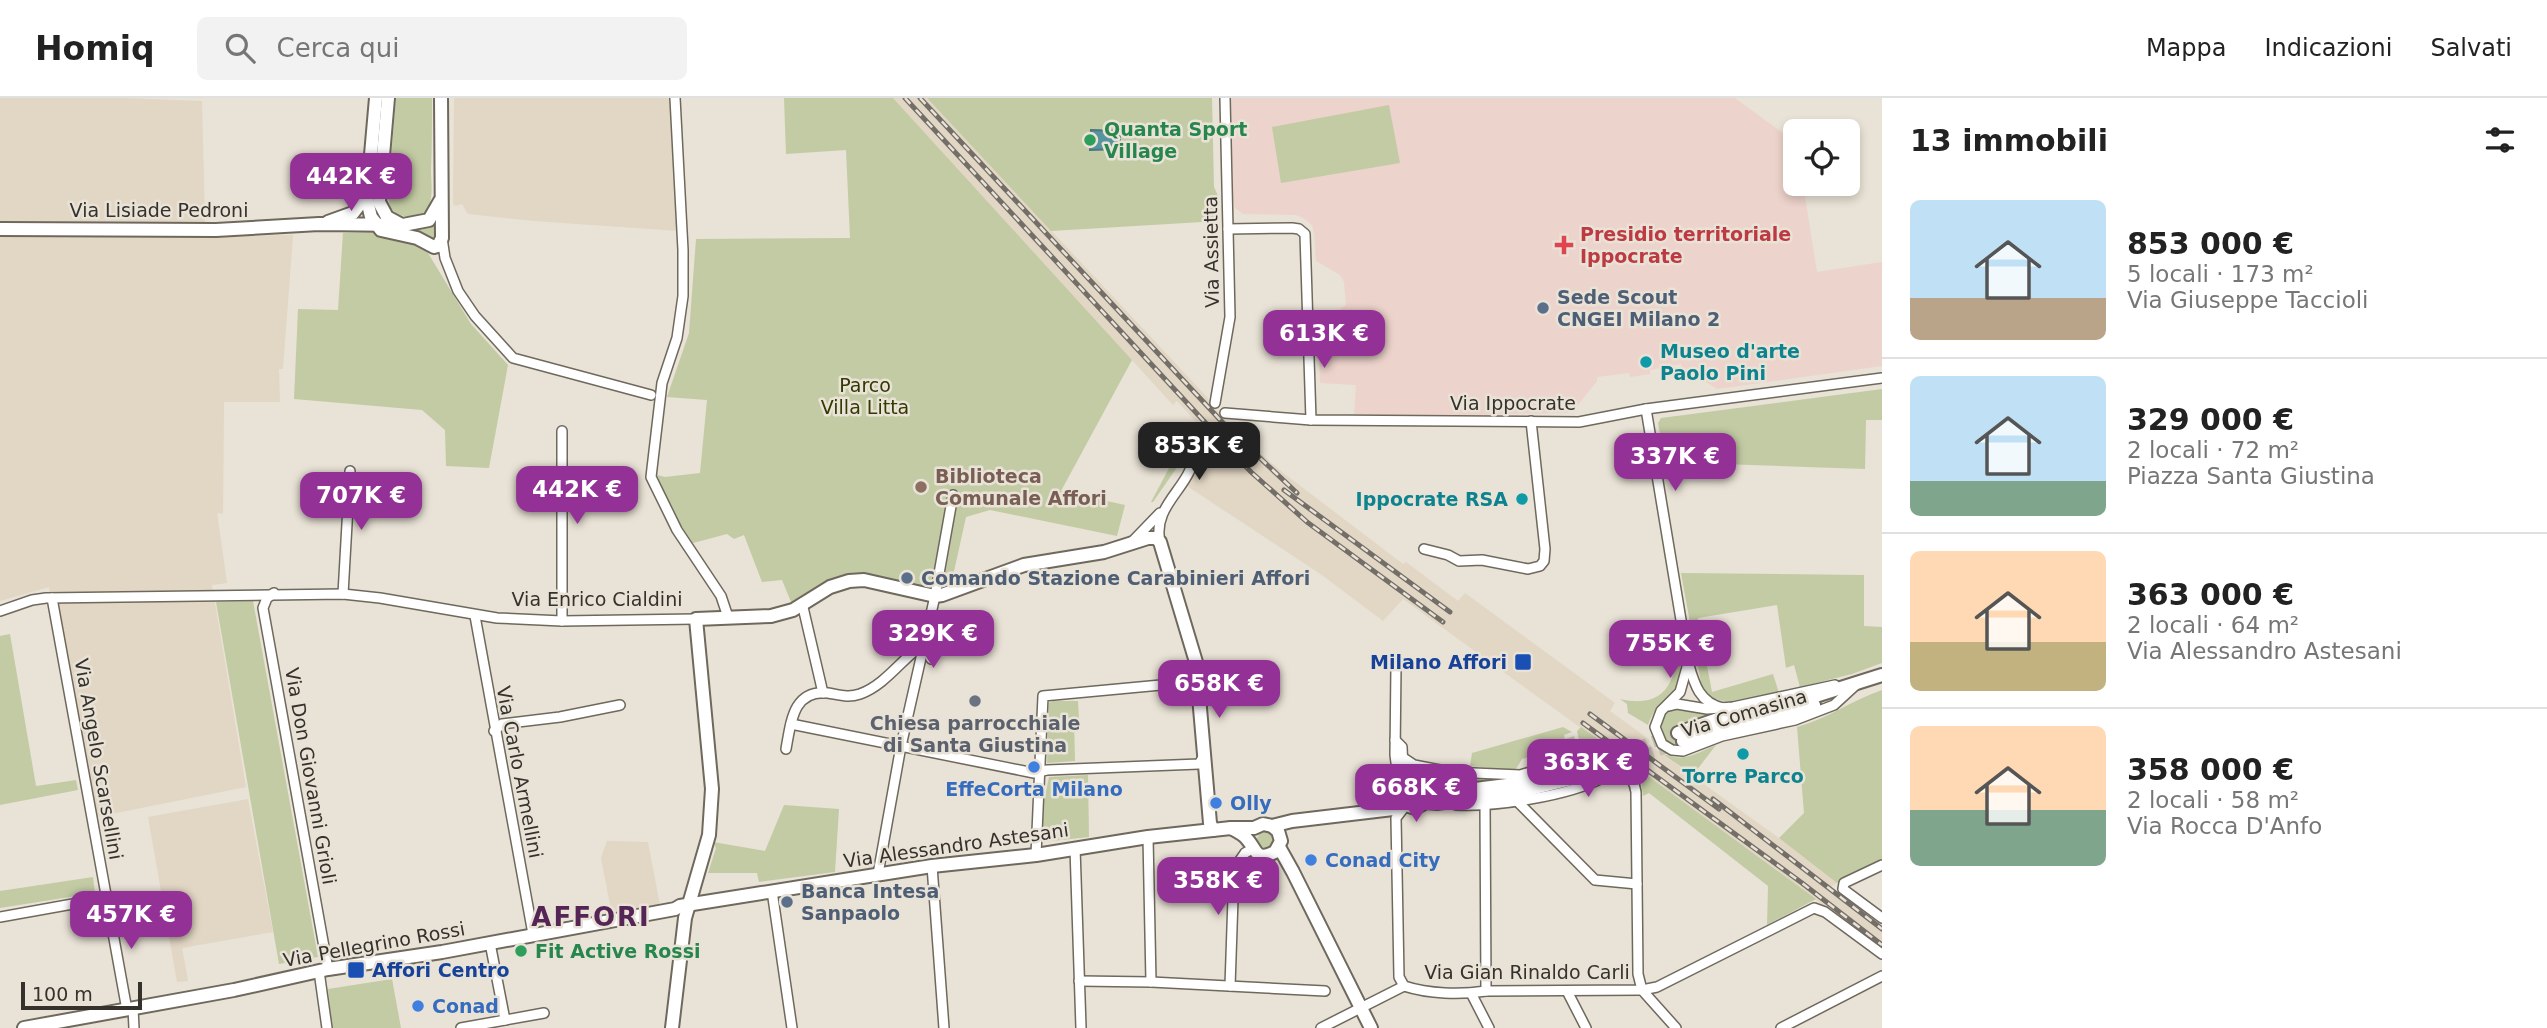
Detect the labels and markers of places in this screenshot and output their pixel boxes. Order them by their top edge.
place label: Quanta Sport Village [1104,118,1247,162]
marker: Quanta Sport Village [1082,132,1098,148]
pin: 442K € [294,153,408,213]
place label: Presidio territoriale Ippocrate [1580,223,1791,267]
marker: Presidio territoriale Ippocrate [1554,235,1574,255]
place label: Sede Scout CNGEI Milano 2 [1557,286,1720,330]
marker: Sede Scout CNGEI Milano 2 [1535,300,1551,316]
pin: 613K € [1267,310,1381,370]
place label: Museo d'arte Paolo Pini [1660,340,1800,384]
marker: Museo d'arte Paolo Pini [1638,354,1654,370]
pin: 853K € [1142,422,1256,482]
pin: 337K € [1618,434,1732,493]
place label: Biblioteca Comunale Affori [935,465,1107,509]
pin: 442K € [520,466,634,526]
pin: 707K € [304,472,418,532]
marker: Biblioteca Comunale Affori [913,479,929,495]
place label: Ippocrate RSA [1356,488,1508,510]
marker: Ippocrate RSA [1514,491,1530,507]
place label: Comando Stazione Carabinieri Affori [921,567,1310,589]
marker: Comando Stazione Carabinieri Affori [899,570,915,586]
pin: 329K € [876,610,990,670]
pin: 755K € [1613,620,1727,680]
place label: Milano Affori [1370,651,1507,673]
marker: Milano Affori [1513,652,1533,672]
pin: 658K € [1162,660,1276,720]
marker: Chiesa parrocchiale di Santa Giustina [967,693,983,709]
place label: Chiesa parrocchiale di Santa Giustina [870,712,1080,756]
pin: 363K € [1531,740,1645,799]
marker: Torre Parco [1735,746,1751,762]
marker: EffeCorta Milano [1026,759,1042,775]
pin: 668K € [1359,764,1473,824]
place label: Torre Parco [1682,765,1804,787]
place label: EffeCorta Milano [945,778,1123,800]
place label: Olly [1230,792,1272,814]
marker: Olly [1208,795,1224,811]
place label: Conad City [1325,849,1441,871]
marker: Conad City [1303,852,1319,868]
pin: 358K € [1161,858,1275,917]
place label: Banca Intesa Sanpaolo [801,880,939,924]
pin: 457K € [74,892,188,951]
marker: Banca Intesa Sanpaolo [779,894,795,910]
place label: Fit Active Rossi [535,940,700,962]
marker: Fit Active Rossi [513,943,529,959]
place label: Affori Centro [372,959,510,981]
marker: Affori Centro [346,960,366,980]
place label: Conad [432,995,499,1017]
marker: Conad [410,998,426,1014]

